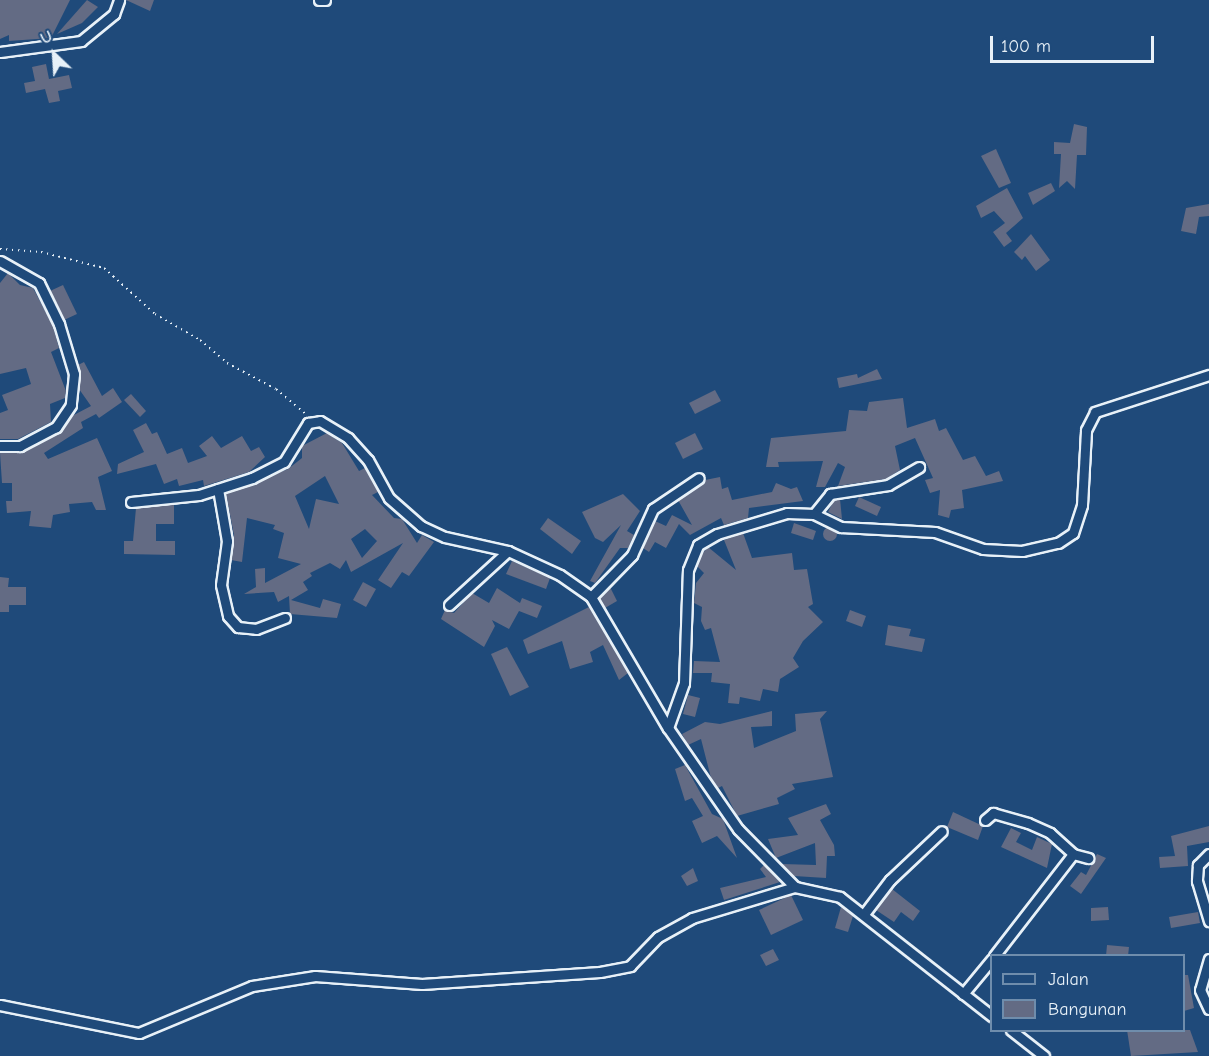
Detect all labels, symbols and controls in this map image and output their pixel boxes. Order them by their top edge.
north arrow [24,24,84,84]
scale bar [993,24,1156,62]
text: U [38,27,55,48]
text: 100 m [1001,36,1051,57]
legend [990,954,1185,1032]
text: Jalan [1048,969,1089,990]
text: Bangunan [1048,999,1126,1020]

